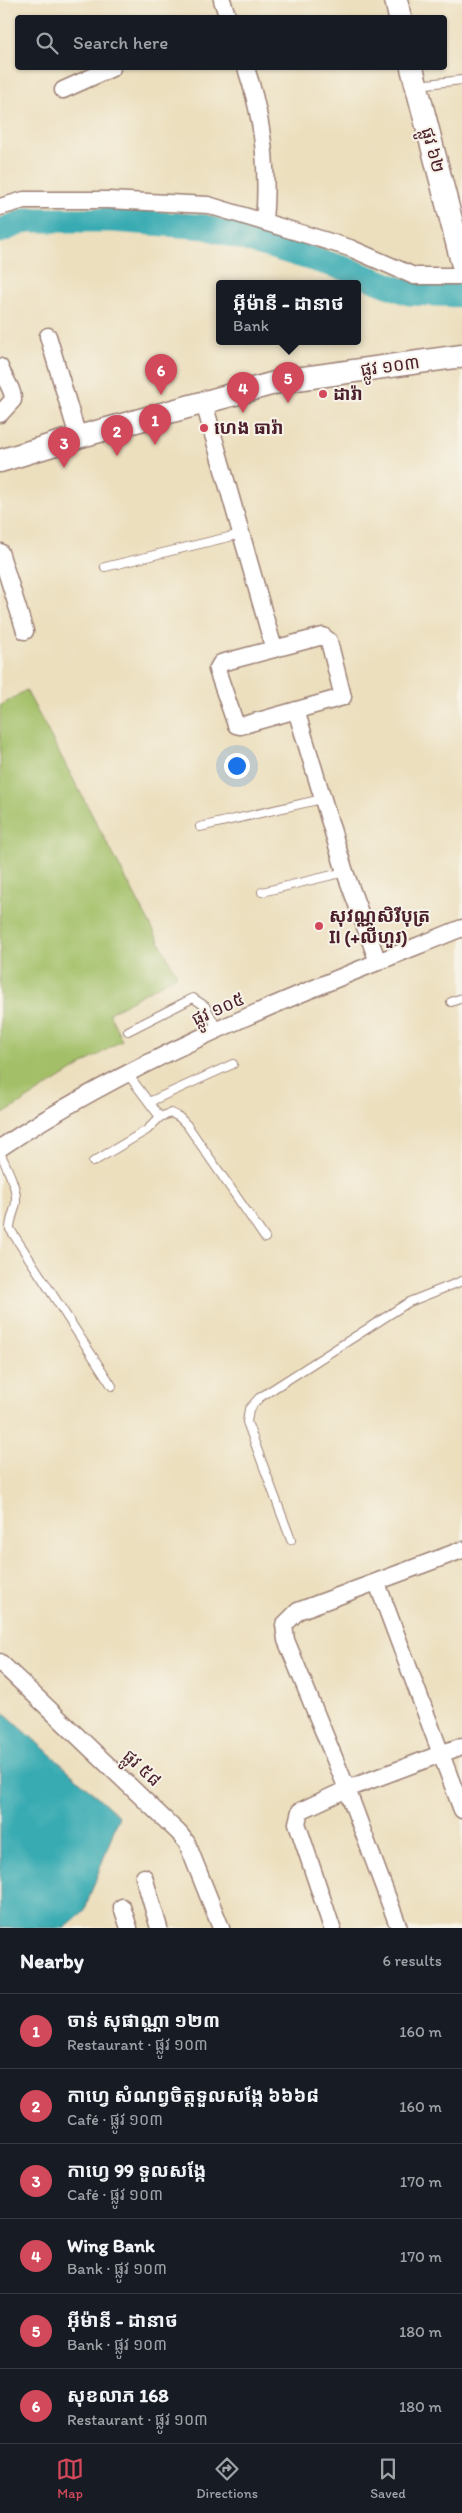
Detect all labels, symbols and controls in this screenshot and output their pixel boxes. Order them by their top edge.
search box [15,15,447,70]
icon: search [33,29,61,57]
text: Search here [73,31,168,54]
street label: ផ្លូវ ៦២ [411,125,450,177]
popup [216,280,361,345]
text: អ៊ីម៉ានី - ដានាថ [233,292,344,315]
text: Bank [233,316,269,335]
street label: ផ្លូវ ១០៣ [359,351,422,386]
pin: 6 [145,354,177,395]
pin: 5 [272,362,304,403]
pin: 4 [227,372,259,413]
place label: ដារ៉ា [333,383,363,405]
marker: ដារ៉ា [317,388,329,400]
pin: 1 [139,404,171,445]
pin: 2 [101,415,133,456]
place label: ហេង ធារ៉ា [214,417,284,439]
marker: ហេង ធារ៉ា [198,422,210,434]
pin: 3 [48,427,80,468]
your location [224,753,250,779]
place label: សុវណ្ណសិរីបុត្រ II (+លីហួរ) [329,905,430,948]
marker: សុវណ្ណសិរីបុត្រ II (+លីហួរ) [313,920,325,932]
street label: ផ្លូវ ១០៥ [188,988,250,1035]
street label: ផ្លូវ ៥៨ [115,1745,166,1795]
text: Nearby [20,1948,84,1973]
text: 6 results [382,1951,442,1970]
text: ចាន់ សុផាណ្ណា ១២៣ [67,2009,220,2032]
text: 1 [32,2022,40,2041]
text: 160 m [399,2022,442,2041]
text: Restaurant · ផ្លូវ ១០៣ [67,2035,208,2054]
text: កាហ្វេ សំណព្វចិត្តទួលសង្កែ ៦៦៦៨ [67,2084,319,2107]
text: 2 [32,2097,40,2116]
text: 160 m [399,2097,442,2116]
text: Café · ផ្លូវ ១០៣ [67,2110,163,2129]
text: កាហ្វេ 99 ទួលសង្កែ [67,2159,206,2182]
text: 3 [32,2172,40,2191]
text: 170 m [400,2172,442,2191]
text: Café · ផ្លូវ ១០៣ [67,2185,163,2204]
text: Wing Bank [67,2234,155,2257]
text: 4 [31,2247,41,2266]
text: 170 m [400,2247,442,2266]
text: Bank · ផ្លូវ ១០៣ [67,2259,167,2278]
text: អ៊ីម៉ានី - ដានាថ [67,2309,178,2332]
text: 5 [32,2322,40,2341]
text: 180 m [399,2322,442,2341]
text: Bank · ផ្លូវ ១០៣ [67,2335,167,2354]
text: សុខលាភ 168 [67,2384,169,2407]
text: 6 [32,2397,40,2416]
text: 180 m [399,2397,442,2416]
text: Restaurant · ផ្លូវ ១០៣ [67,2410,208,2429]
tab: Map [56,2455,84,2502]
tab: Directions [196,2455,258,2502]
tab: Saved [370,2455,406,2502]

